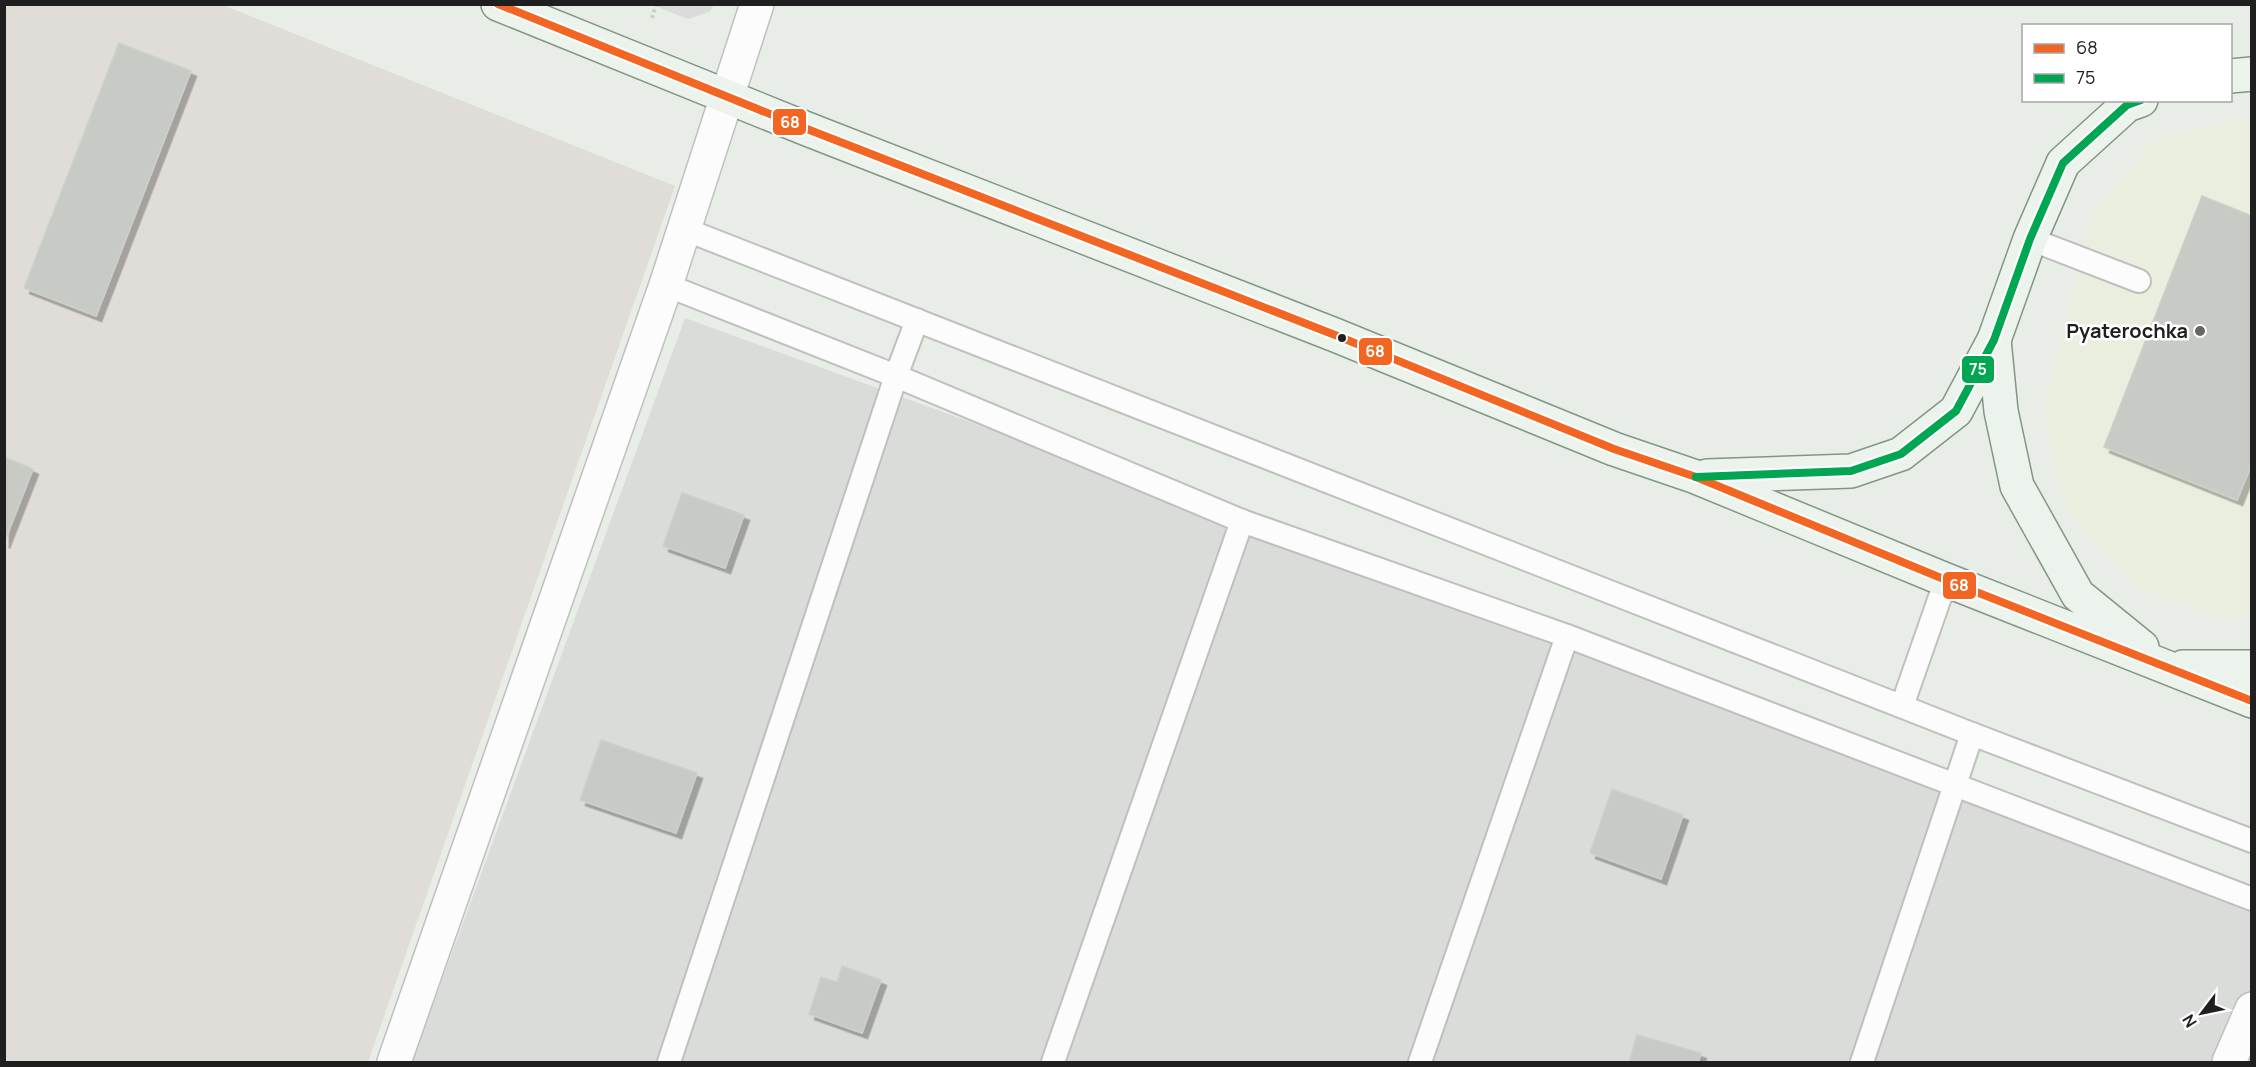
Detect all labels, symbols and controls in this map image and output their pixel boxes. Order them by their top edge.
legend [2022,24,2232,102]
text: 68 [2076,35,2098,59]
text: 75 [2076,65,2095,89]
line badge: 68 [772,108,807,136]
text: 68 [780,111,800,133]
place label: Pyaterochka [2066,317,2188,344]
marker: Pyaterochka [2193,324,2207,338]
unlabelled marker [1336,332,1348,344]
line badge: 68 [1358,337,1393,366]
text: 68 [1365,340,1385,362]
line badge: 75 [1961,355,1995,384]
text: 75 [1969,358,1987,380]
line badge: 68 [1942,571,1977,600]
text: 68 [1949,574,1969,596]
north arrow [2172,983,2232,1043]
text: N [2177,1010,2202,1032]

